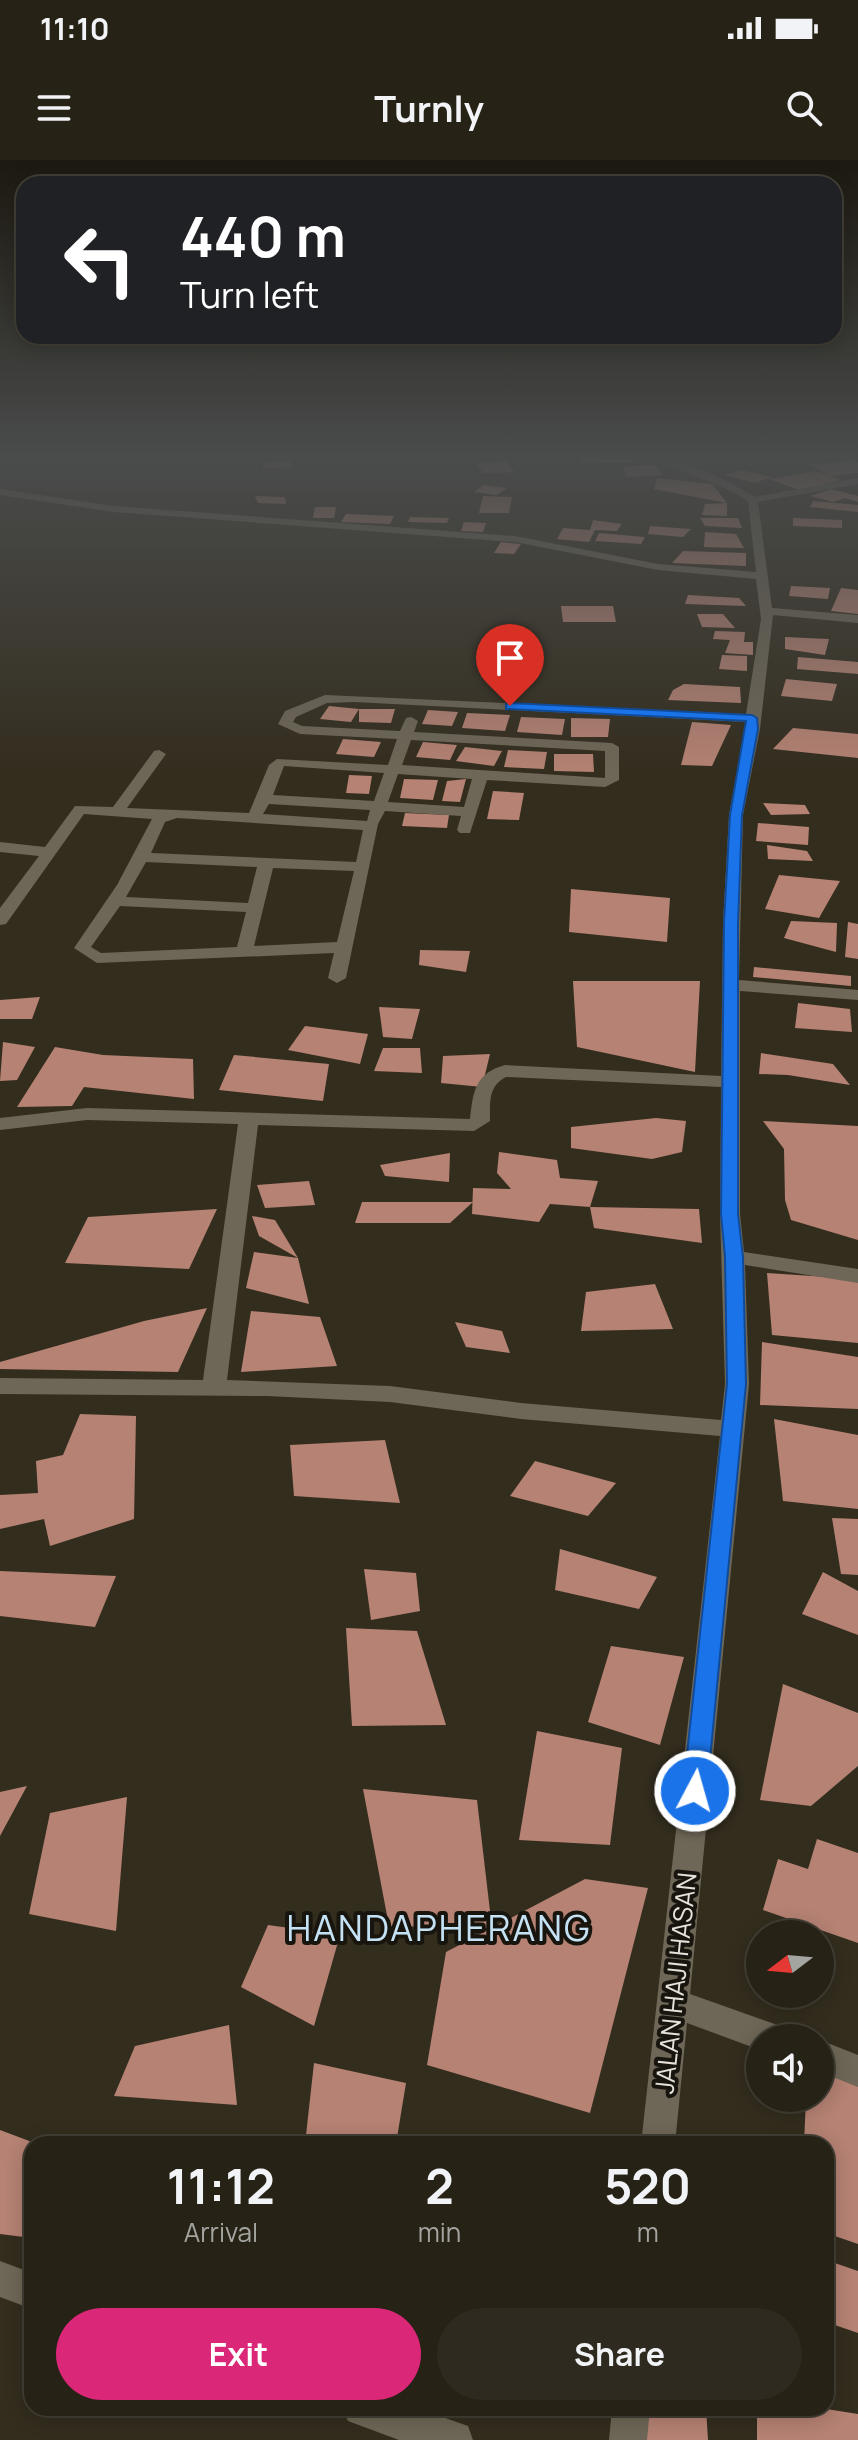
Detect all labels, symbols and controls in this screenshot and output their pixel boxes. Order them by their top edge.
text: 11:10 [40,8,109,49]
text: Turnly [374,84,484,133]
icon: menu [32,86,76,130]
icon: search [782,86,826,130]
text: 440 m [180,197,346,274]
icon: left [48,208,152,312]
text: Turn left [180,270,319,319]
pin [476,624,544,706]
icon: arrive [488,636,532,680]
position arrow [653,1749,737,1833]
street label: JALAN HAJI HASAN [645,1871,705,2095]
district label: HANDAPHERANG [287,1903,591,1952]
north arrow [746,1920,834,2008]
map controls [746,1920,834,2112]
button: sound [746,2024,834,2112]
text: 11:12 [167,2153,275,2218]
text: 2 [425,2153,454,2218]
text: 520 [604,2153,691,2218]
text: Arrival [184,2214,258,2250]
text: min [418,2214,461,2250]
text: m [637,2214,659,2250]
button: Exit [56,2308,421,2400]
button: Share [437,2308,802,2400]

